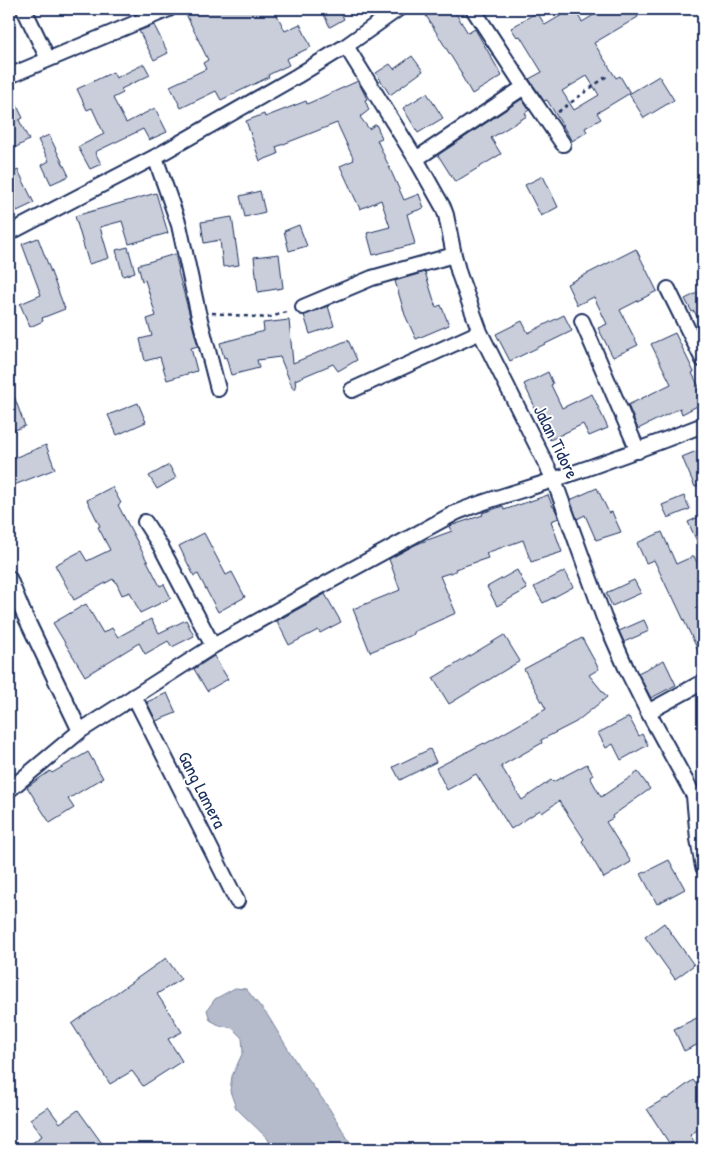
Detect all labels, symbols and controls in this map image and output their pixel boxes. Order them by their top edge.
street label: Jalan Tidore [528,401,585,483]
street label: Gang Lamera [172,747,232,832]

